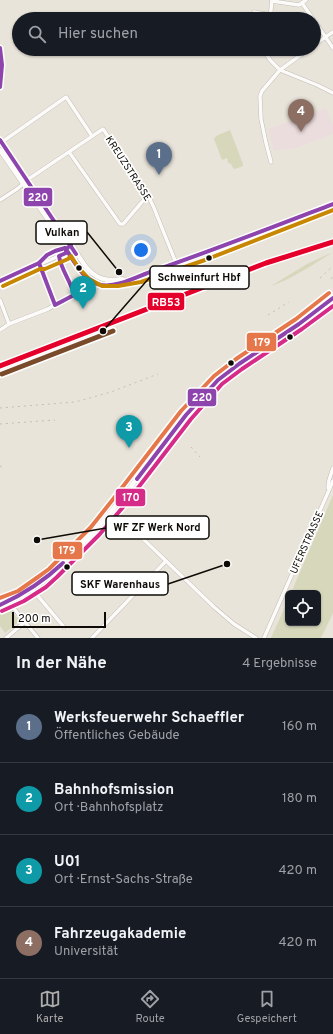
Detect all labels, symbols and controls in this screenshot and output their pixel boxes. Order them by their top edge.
search box [12,12,321,56]
icon: search [26,23,48,45]
text: Hier suchen [58,25,138,44]
pin: 4 [288,99,314,132]
street label: KREUZSTRASSE [102,134,154,204]
pin: 1 [146,142,172,175]
line badge: 220 [23,187,53,207]
text: 220 [28,191,48,205]
callout: Vulkan [36,221,87,244]
text: Vulkan [45,226,79,240]
your location [131,240,151,260]
unlabelled marker [204,253,214,263]
unlabelled marker [74,263,84,273]
callout: Schweinfurt Hbf [150,266,249,289]
text: Schweinfurt Hbf [157,271,241,285]
pin: 2 [70,276,96,309]
line badge: RB53 [147,292,185,311]
text: RB53 [152,296,180,310]
line badge: 179 [246,332,277,352]
unlabelled marker [285,332,295,342]
text: 179 [253,336,271,350]
unlabelled marker [226,358,236,368]
line badge: 220 [187,388,217,407]
text: 220 [192,391,212,405]
pin: 3 [116,415,142,448]
line badge: 170 [115,488,146,507]
text: 170 [122,491,140,505]
street label: UFERSTRASSE [288,509,327,576]
callout: WF ZF Werk Nord [106,516,209,539]
text: WF ZF Werk Nord [113,521,201,535]
line badge: 179 [52,541,83,560]
text: 179 [58,544,76,558]
unlabelled marker [62,562,72,572]
callout: SKF Warenhaus [72,572,168,595]
text: SKF Warenhaus [80,578,160,592]
map controls [285,590,321,626]
button: locate [285,590,321,626]
scale bar [12,610,106,629]
text: 200 m [18,612,51,626]
text: In der Nähe [16,653,107,675]
text: 4 Ergebnisse [242,656,317,672]
text: Werksfeuerwehr Schaeffler [54,709,244,728]
text: 1 [26,719,32,735]
text: 160 m [282,719,317,735]
text: Öffentliches Gebäude [54,728,180,744]
text: Bahnhofsmission [54,781,174,800]
text: 2 [25,791,33,807]
text: 180 m [282,791,317,807]
text: Ort · Bahnhofsplatz [54,800,164,816]
text: U01 [54,853,81,872]
text: 3 [25,863,33,879]
text: 420 m [279,863,317,879]
text: Ort · Ernst-Sachs-Straße [54,872,193,888]
text: Fahrzeugakademie [54,925,186,944]
text: 4 [25,935,33,951]
text: 420 m [279,935,317,951]
text: Universität [54,944,118,960]
tab: Karte [36,988,63,1026]
tab: Route [135,988,165,1026]
tab: Gespeichert [237,988,297,1026]

